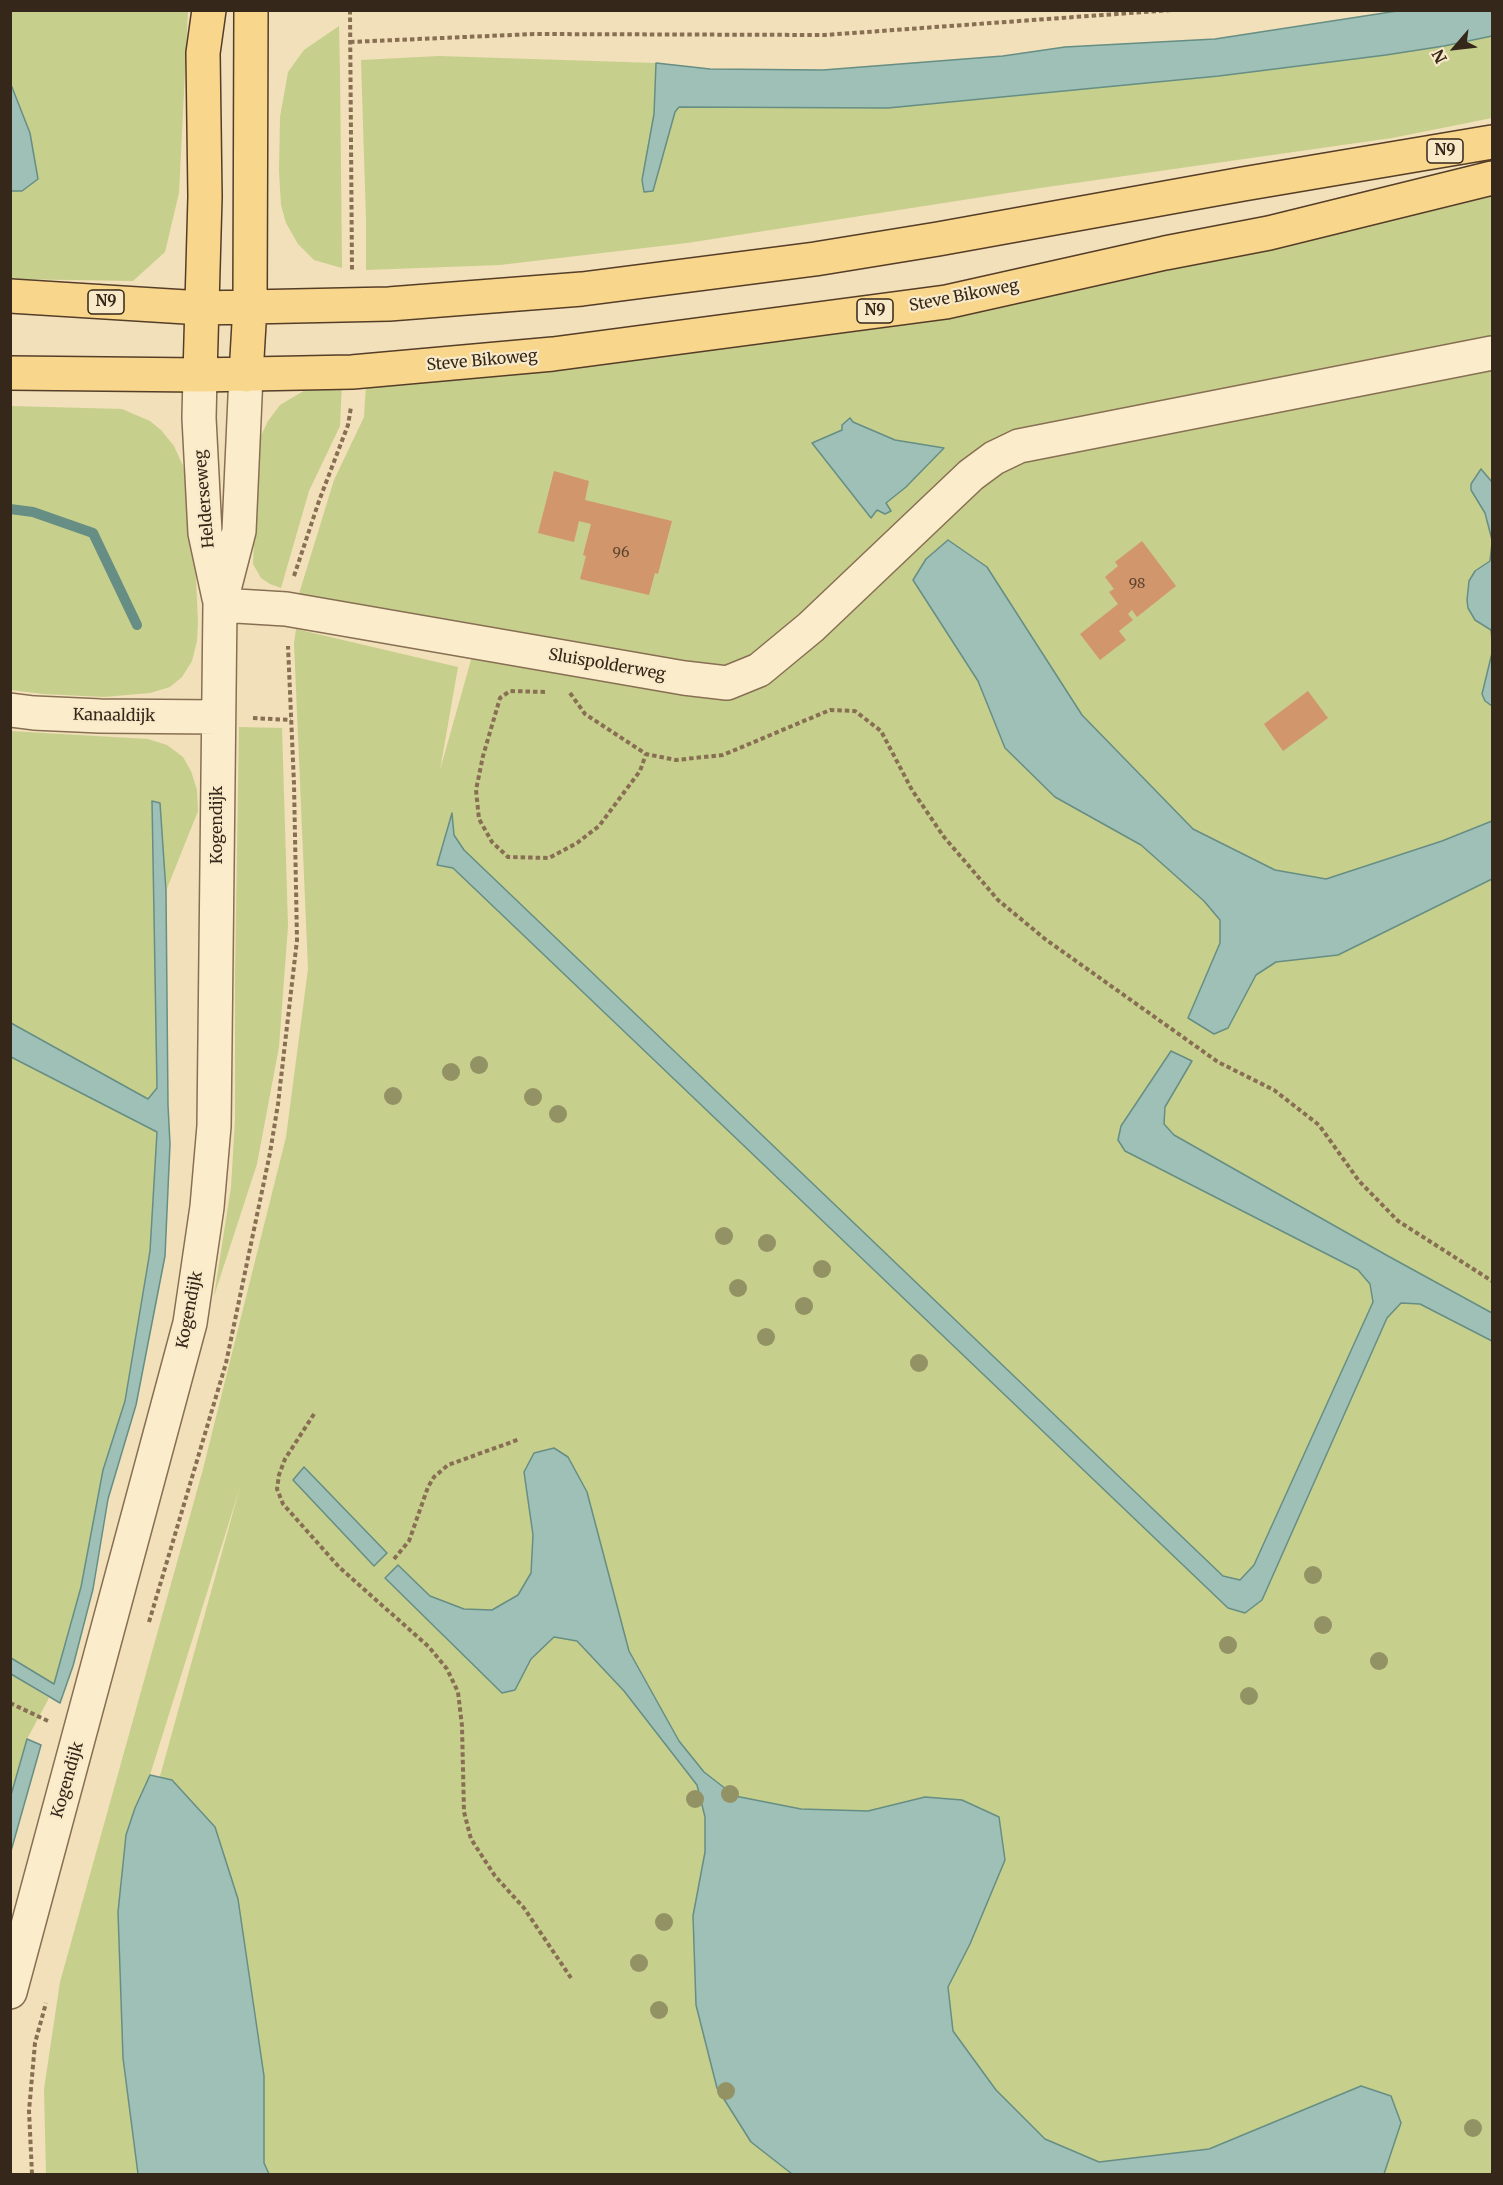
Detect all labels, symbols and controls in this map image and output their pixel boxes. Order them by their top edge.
north arrow [1425,18,1485,78]
text: N [1427,46,1451,67]
road number: N9 [1427,139,1463,163]
street label: Steve Bikoweg [908,276,1020,316]
road number: N9 [88,290,124,314]
road number: N9 [857,299,893,323]
street label: Steve Bikoweg [426,347,538,375]
street label: Helderseweg [191,449,219,549]
house number: 96 [613,545,629,561]
house number: 98 [1129,576,1145,592]
street label: Sluispolderweg [547,645,667,685]
street label: Kanaaldijk [73,706,155,726]
street label: Kogendijk [207,786,227,864]
street label: Kogendijk [173,1270,207,1350]
street label: Kogendijk [48,1740,88,1820]

